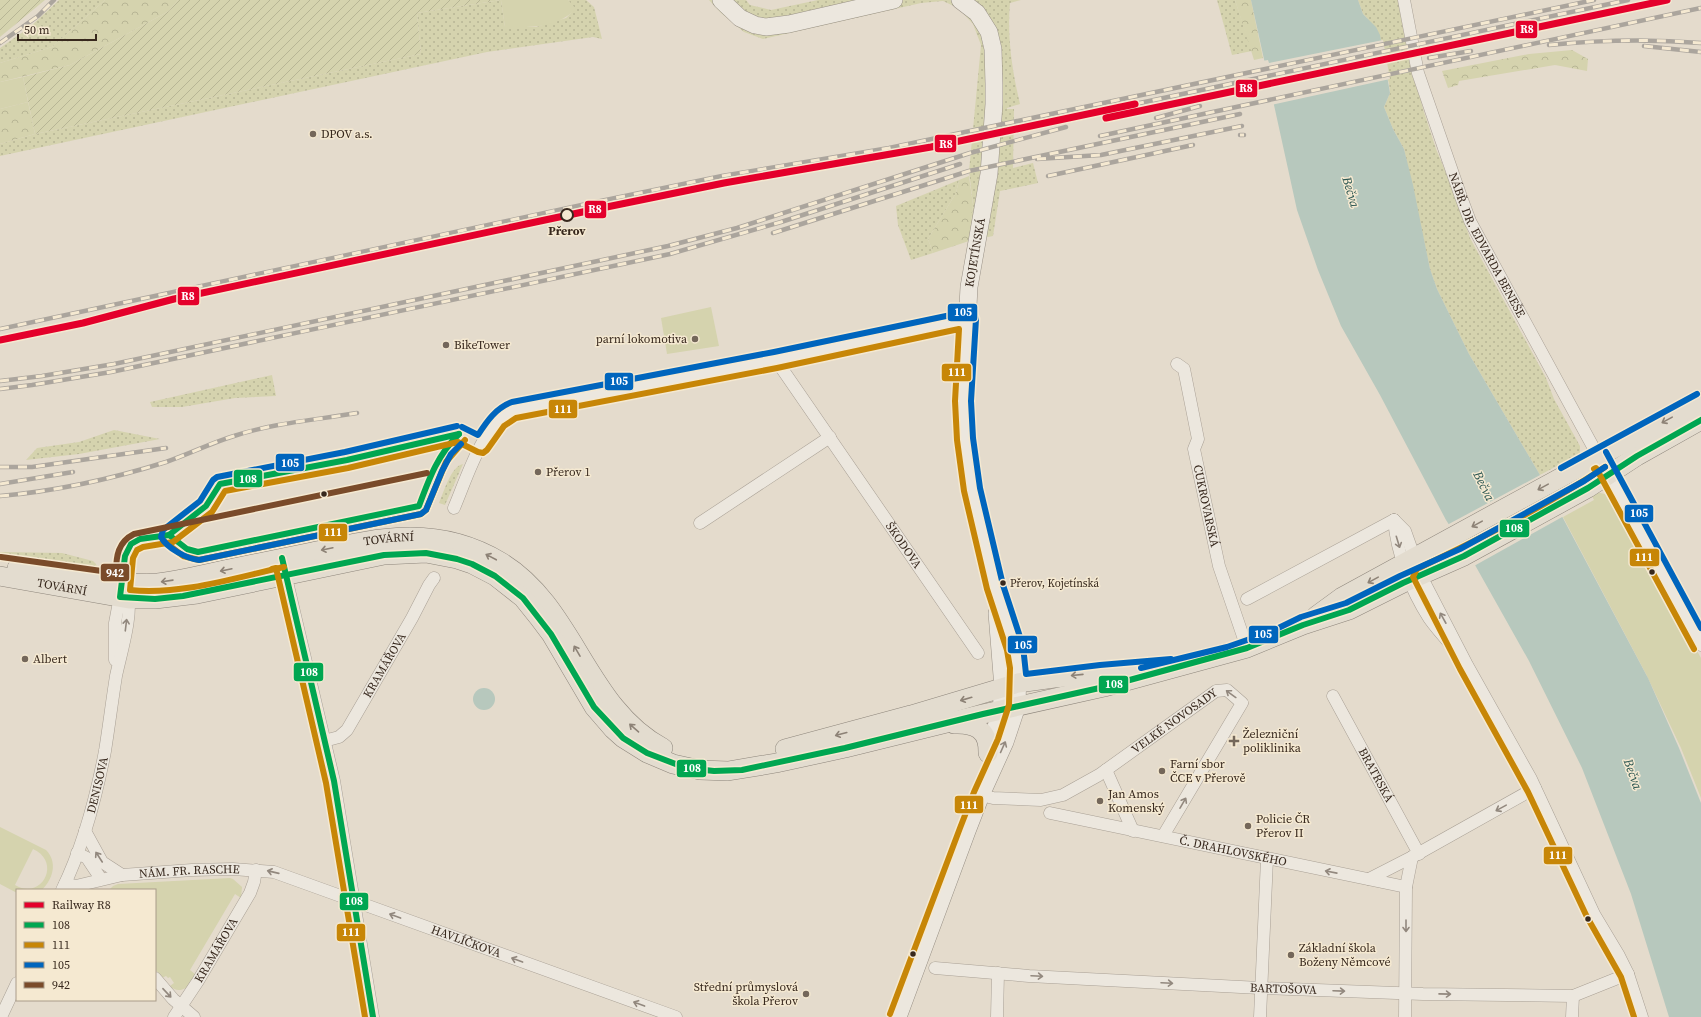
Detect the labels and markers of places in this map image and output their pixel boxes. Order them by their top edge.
place label: DPOV a.s. [321,126,373,142]
marker: DPOV a.s. [308,129,318,139]
marker: Přerov [560,208,574,222]
place label: Přerov [548,223,586,239]
place label: parní lokomotiva [596,331,688,347]
marker: parní lokomotiva [690,334,700,344]
place label: BikeTower [454,337,510,353]
marker: BikeTower [441,340,451,350]
place label: Přerov 1 [546,464,590,480]
marker: Přerov 1 [533,467,543,477]
unlabelled marker [319,489,329,499]
unlabelled marker [1647,567,1657,577]
place label: Přerov, Kojetínská [1010,576,1100,591]
marker: Přerov, Kojetínská [998,578,1008,588]
place label: Albert [33,651,67,667]
marker: Albert [20,654,30,664]
place label: Železniční poliklinika [1243,726,1302,756]
marker: Železniční poliklinika [1228,735,1240,747]
place label: Farní sbor ČCE v Přerově [1170,756,1246,786]
marker: Farní sbor ČCE v Přerově [1157,766,1167,776]
place label: Jan Amos Komenský [1107,786,1165,816]
marker: Jan Amos Komenský [1095,796,1105,806]
place label: Policie ČR Přerov II [1256,811,1310,841]
marker: Policie ČR Přerov II [1243,821,1253,831]
unlabelled marker [1583,914,1593,924]
place label: Základní škola Boženy Němcové [1299,940,1391,970]
unlabelled marker [908,949,918,959]
marker: Základní škola Boženy Němcové [1286,950,1296,960]
place label: Střední průmyslová škola Přerov [694,979,799,1009]
marker: Střední průmyslová škola Přerov [801,989,811,999]

